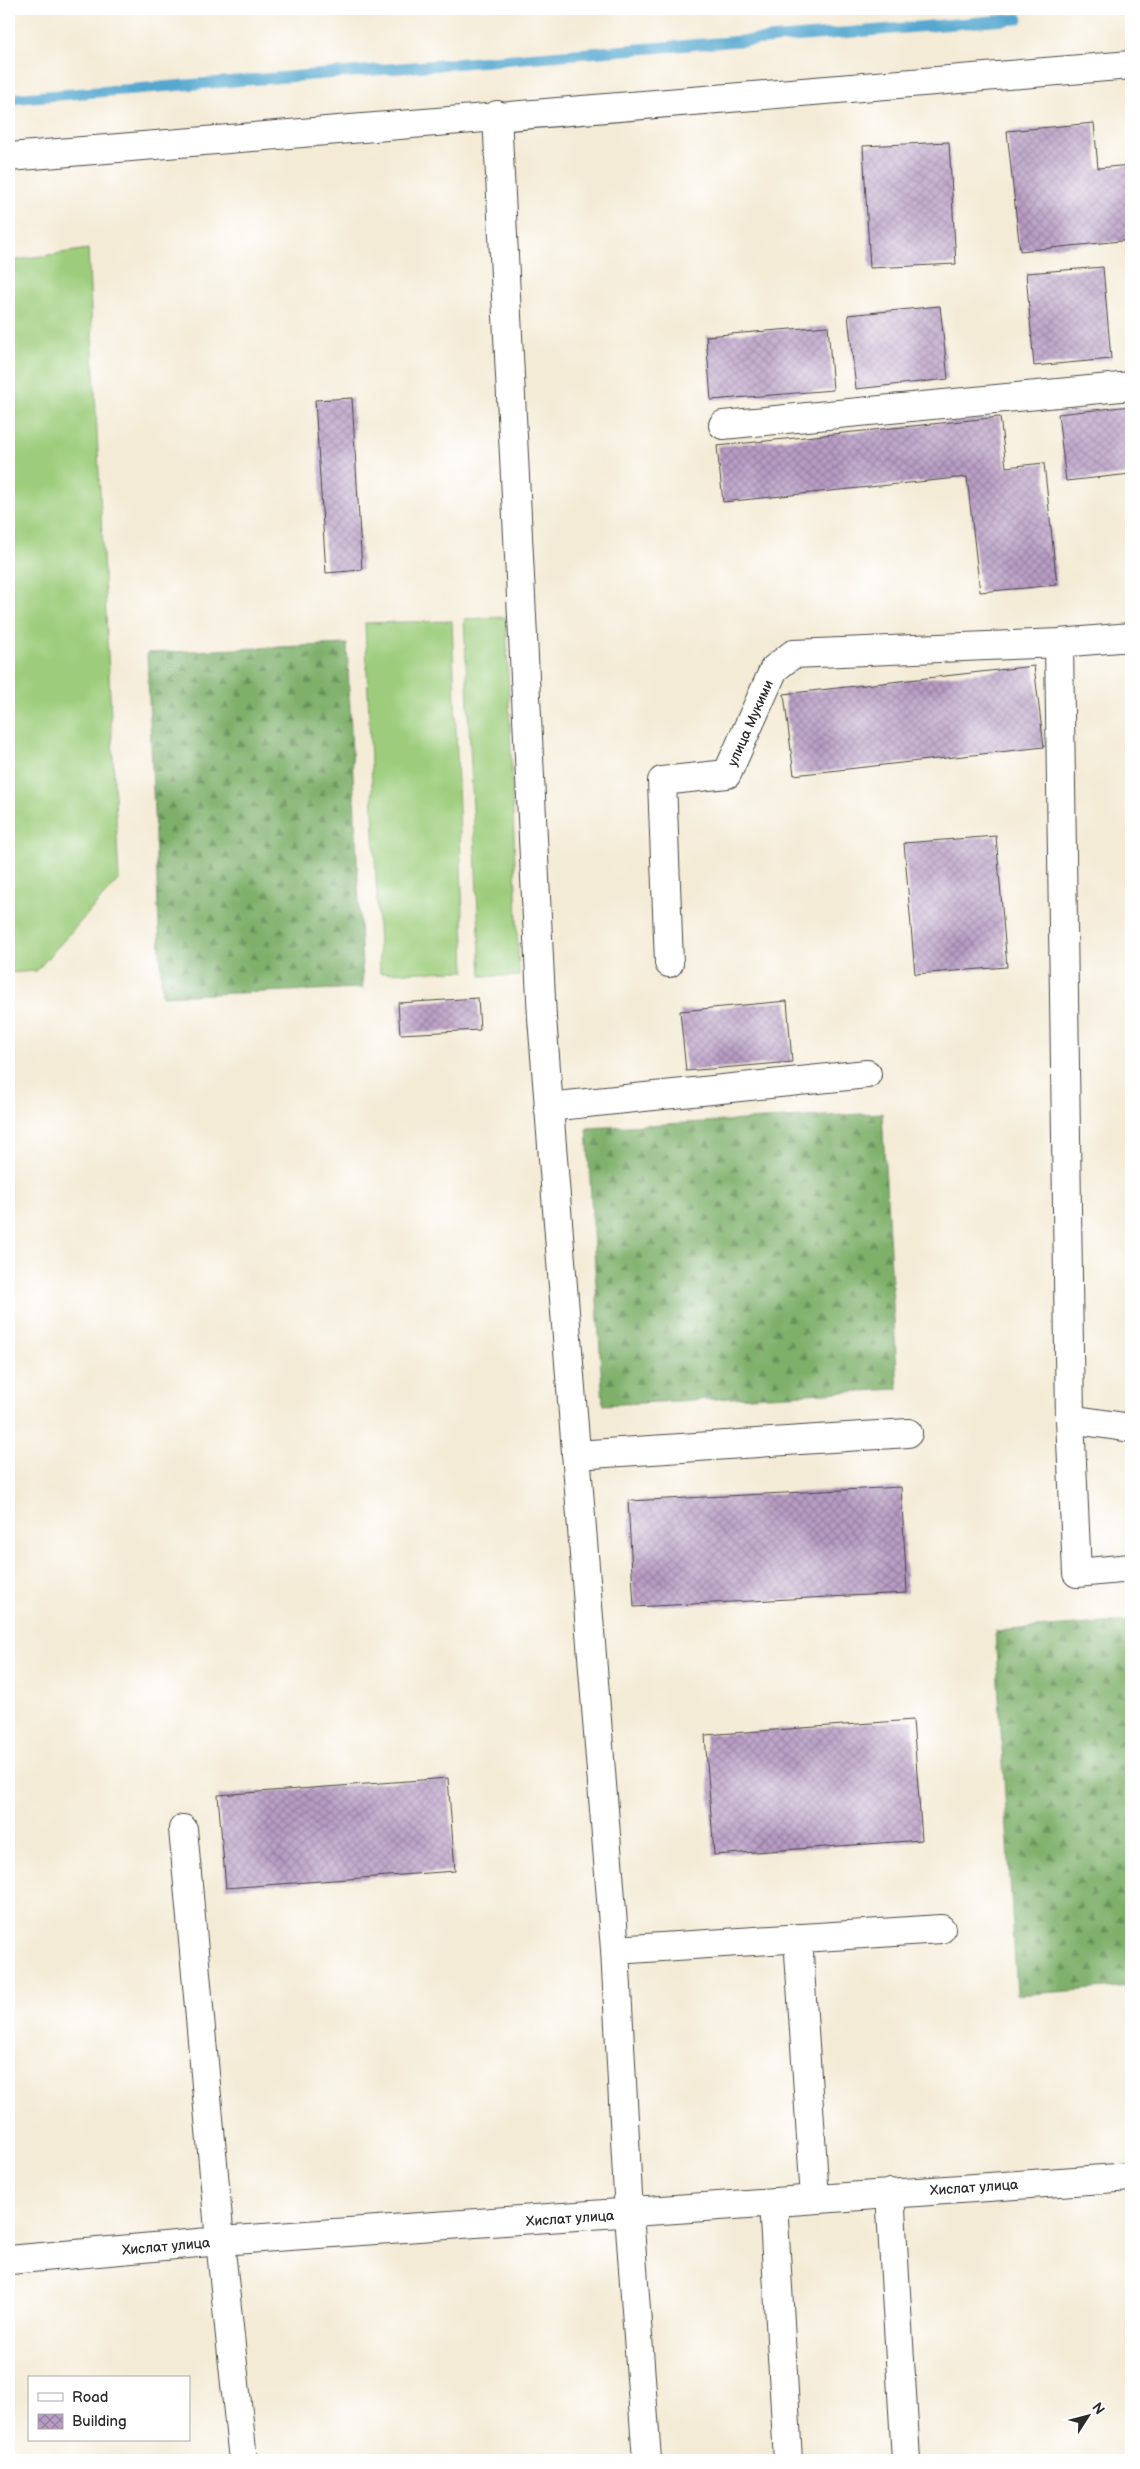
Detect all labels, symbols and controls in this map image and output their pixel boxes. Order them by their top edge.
street label: улица Мукими [724,677,777,769]
street label: Хислат улица [929,2176,1019,2199]
street label: Хислат улица [525,2207,615,2230]
street label: Хислат улица [121,2234,212,2259]
legend [28,2376,190,2442]
text: Road [72,2388,108,2407]
north arrow [1062,2392,1112,2442]
text: N [1088,2399,1108,2418]
text: Building [72,2412,127,2431]

